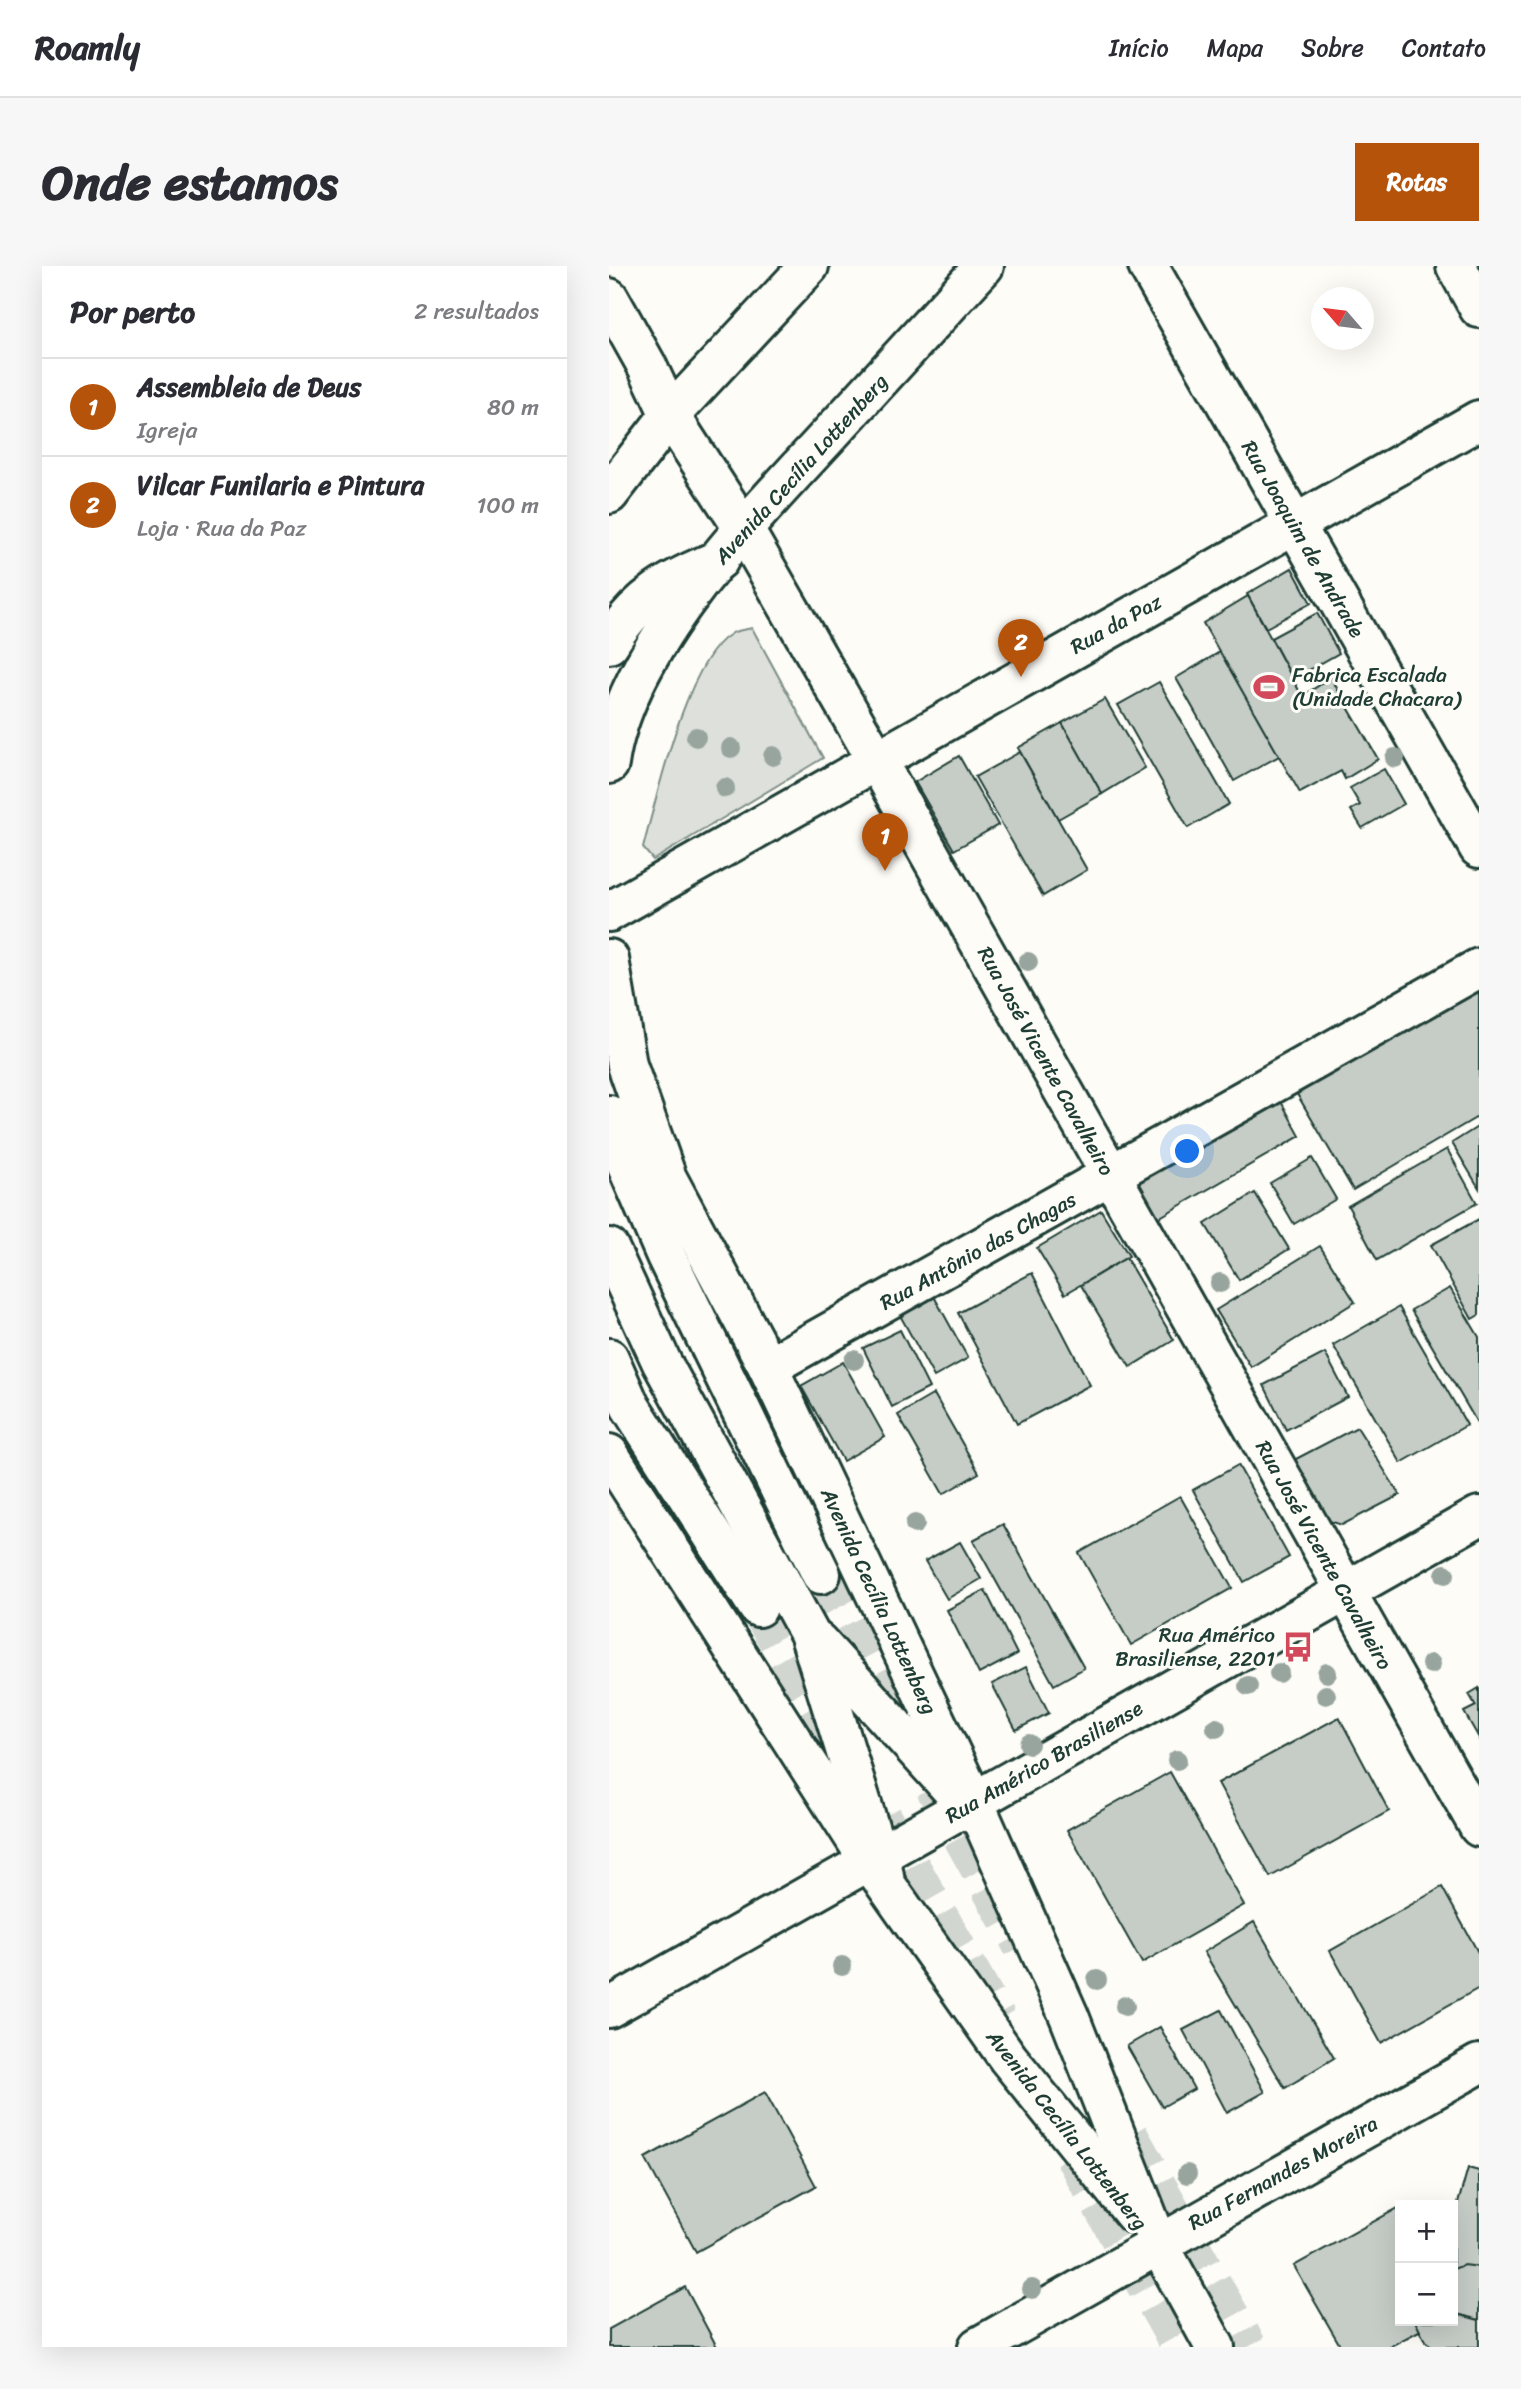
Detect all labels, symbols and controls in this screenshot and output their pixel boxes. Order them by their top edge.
text: Roamly [35,19,140,77]
text: Início [1109,27,1169,69]
text: Mapa [1207,27,1263,69]
text: Sobre [1301,27,1364,69]
text: Contato [1402,27,1486,69]
text: Onde estamos [42,139,338,226]
button: Rotas [1355,143,1479,221]
text: Por perto [70,285,195,339]
north arrow [1311,287,1374,350]
text: 2 resultados [414,291,539,332]
text: Assembleia de Deus [137,364,361,410]
street label: Avenida Cecília Lottenberg [704,364,898,574]
text: 1 [88,387,98,428]
text: 80 m [487,387,539,428]
text: Igreja [137,410,197,451]
street label: Rua Joaquim de Andrade [1231,433,1375,645]
text: Vilcar Funilaria e Pintura [137,462,424,508]
text: 2 [86,485,100,526]
text: 100 m [476,485,539,526]
text: Loja · Rua da Paz [137,508,306,549]
street label: Rua da Paz [1063,583,1170,665]
pin: 2 [998,619,1044,677]
place label: Fabrica Escalada (Unidade Chacara) [1292,656,1463,718]
sports icon: Fabrica Escalada (Unidade Chacara) [1252,670,1286,704]
pin: 1 [862,813,908,871]
street label: Rua José Vicente Cavalheiro [967,939,1125,1183]
your location [1170,1134,1204,1168]
street label: Rua Antônio das Chagas [872,1181,1084,1321]
street label: Rua José Vicente Cavalheiro [1245,1433,1403,1677]
street label: Avenida Cecília Lottenberg [809,1480,949,1721]
place label: Rua Américo Brasiliense, 2201 [1115,1616,1275,1678]
bus stop icon: Rua Américo Brasiliense, 2201 [1281,1630,1315,1664]
street label: Rua Américo Brasiliense [938,1690,1150,1834]
street label: Avenida Cecília Lottenberg [975,2020,1158,2239]
street label: Rua Fernandes Moreira [1181,2105,1385,2241]
map controls [1395,2200,1458,2326]
button: + [1395,2200,1458,2263]
button: − [1395,2263,1458,2326]

